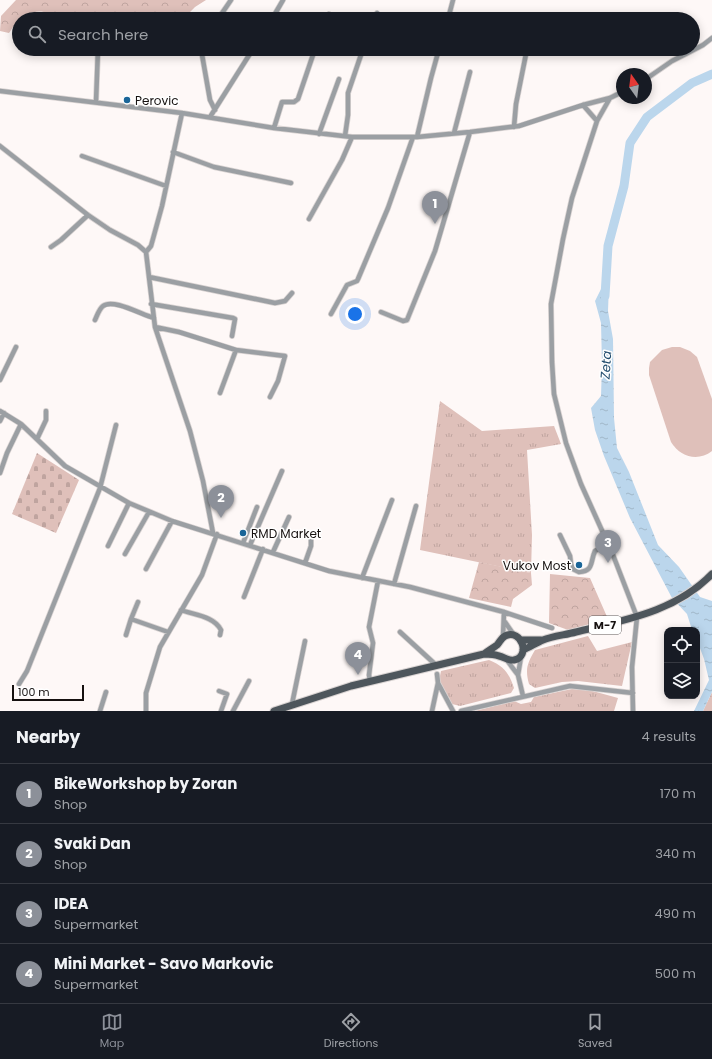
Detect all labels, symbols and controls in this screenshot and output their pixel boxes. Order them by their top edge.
search box [12,12,700,56]
icon: search [26,23,48,45]
text: Search here [58,24,148,45]
north arrow [616,68,652,104]
place label: Perovic [135,92,179,109]
marker: Perovic [122,95,132,105]
pin: 1 [422,191,448,224]
your location [345,304,365,324]
water label: Zeta [595,350,616,381]
pin: 2 [208,485,234,518]
place label: RMD Market [251,525,321,542]
marker: RMD Market [238,528,248,538]
pin: 3 [595,530,621,563]
place label: Vukov Most [503,557,571,574]
marker: Vukov Most [574,560,584,570]
road number: M-7 [589,616,621,634]
map controls [664,627,700,699]
button: locate [664,627,700,663]
pin: 4 [345,642,371,675]
button: layers [664,663,700,699]
scale bar [12,683,84,702]
text: 100 m [18,684,50,700]
text: Nearby [16,725,80,749]
text: 4 results [642,727,696,746]
text: BikeWorkshop by Zoran [54,773,237,794]
text: 1 [27,784,31,803]
text: 170 m [660,784,696,803]
text: Shop [54,795,87,814]
text: Svaki Dan [54,833,131,854]
text: 2 [25,844,33,863]
text: 340 m [655,844,696,863]
text: Shop [54,855,87,874]
text: IDEA [54,893,89,914]
text: 3 [25,904,33,923]
text: 490 m [655,904,696,923]
text: Supermarket [54,915,138,934]
text: Mini Market - Savo Markovic [54,953,274,974]
text: 4 [25,964,33,983]
text: 500 m [655,964,696,983]
text: Supermarket [54,975,138,994]
tab: Map [100,1011,124,1052]
tab: Directions [324,1011,378,1052]
tab: Saved [578,1011,612,1052]

